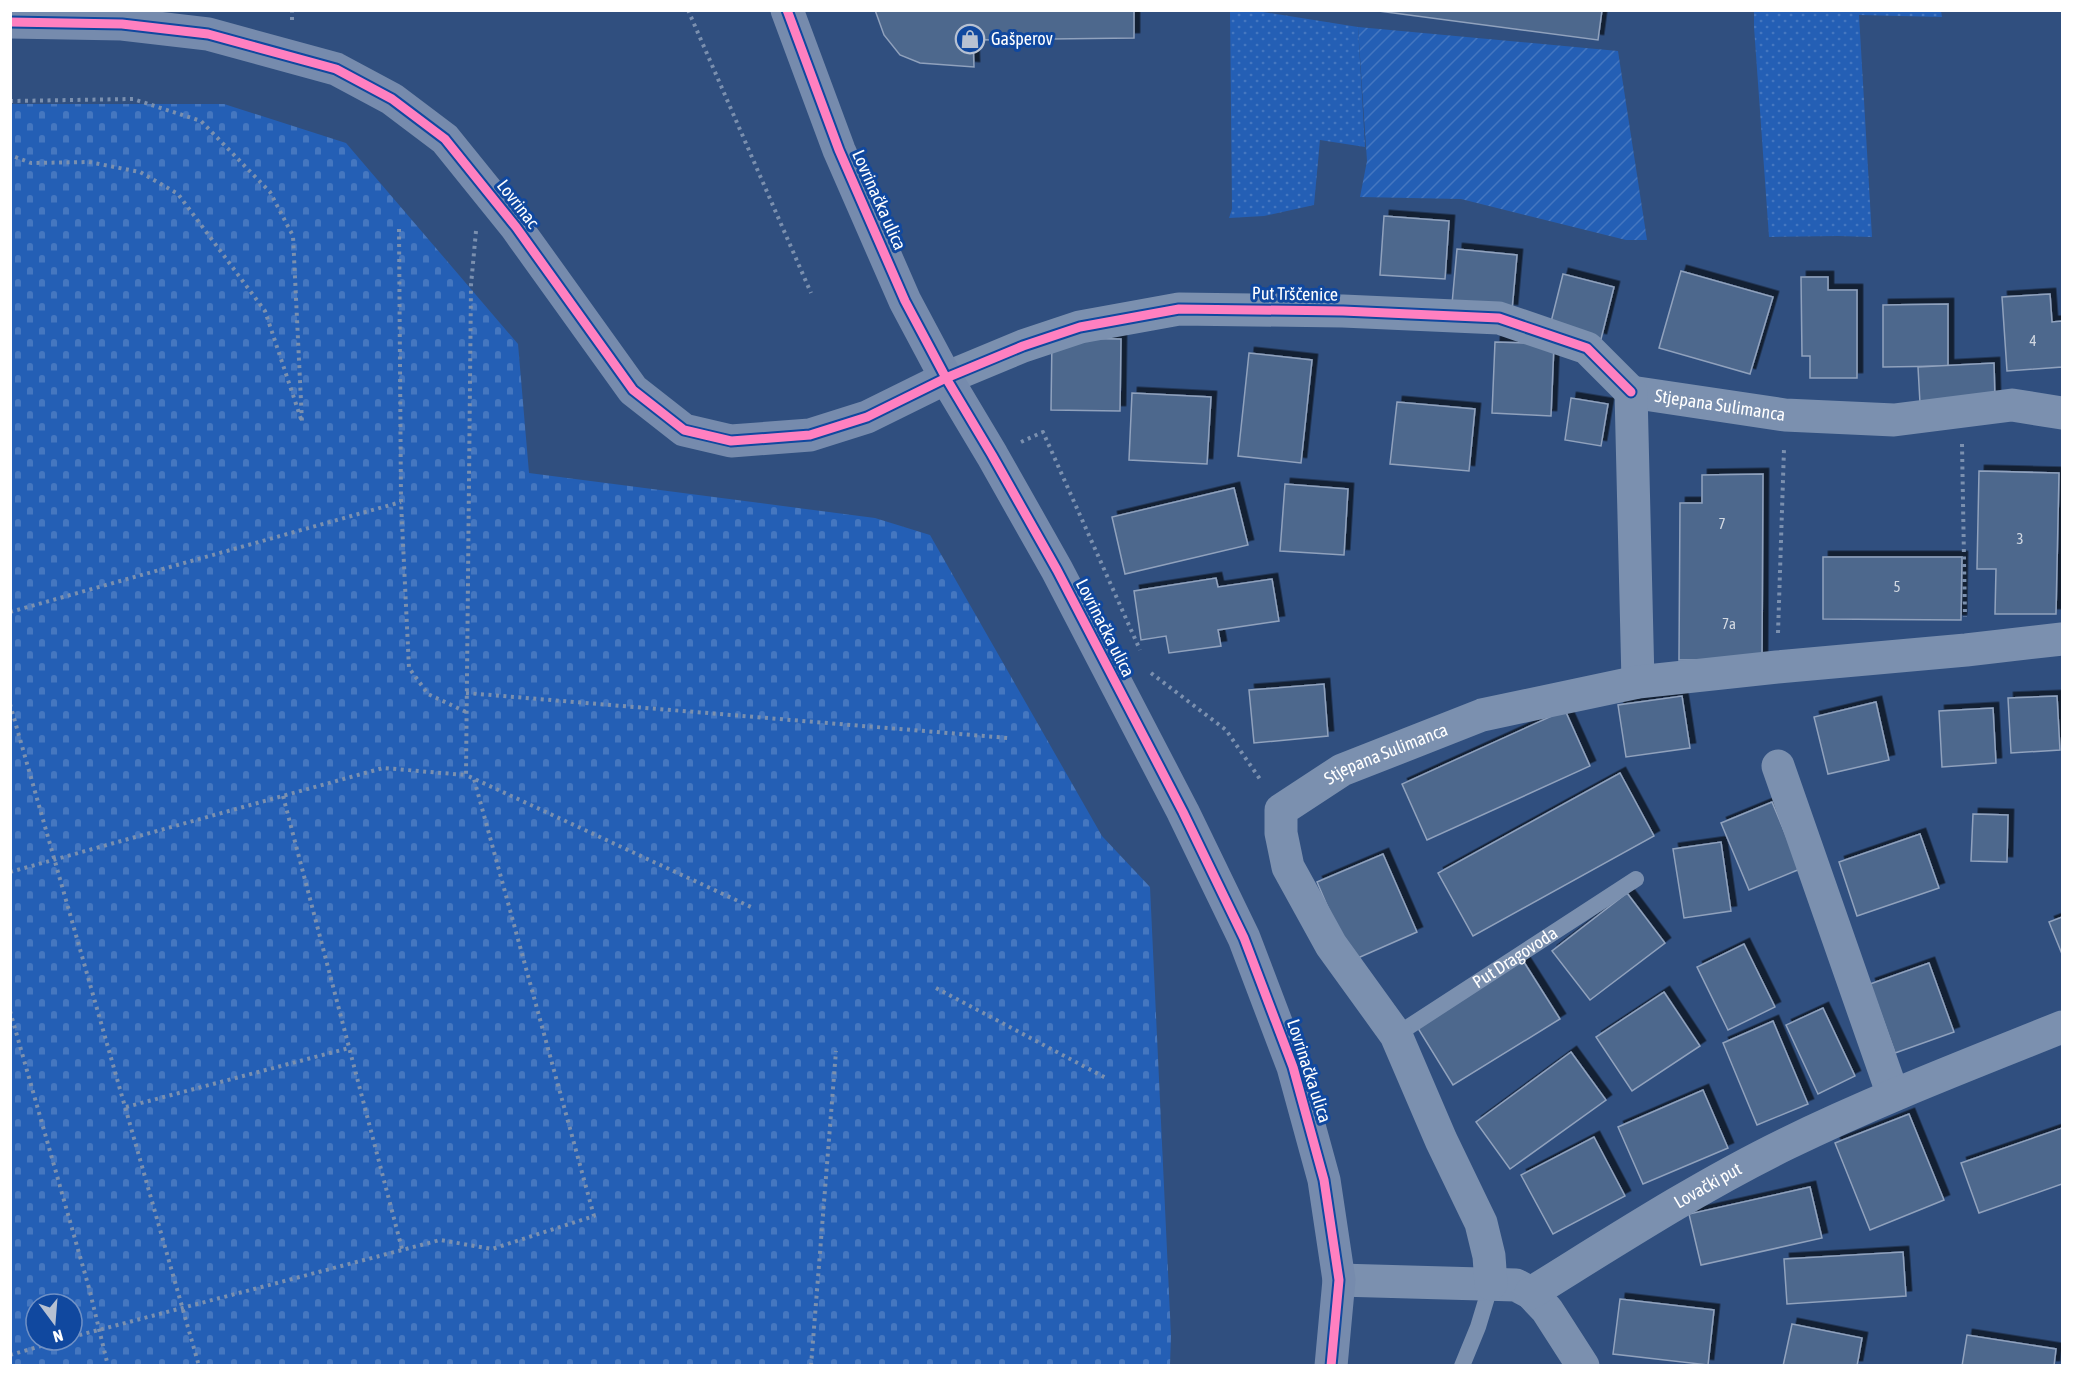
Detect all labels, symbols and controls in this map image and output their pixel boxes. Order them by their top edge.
shop icon: Gašperov [954,23,986,55]
place label: Gašperov [991,28,1053,49]
street label: Lovrinačka ulica [848,147,911,253]
street label: Lovrinac [493,175,544,232]
street label: Put Trščenice [1252,282,1338,305]
house number: 4 [2029,332,2037,349]
street label: Stjepana Sulimanca [1653,385,1787,425]
house number: 7 [1718,515,1726,532]
house number: 3 [2016,530,2024,547]
street label: Lovrinačka ulica [1072,575,1139,680]
house number: 5 [1893,578,1901,595]
house number: 7a [1722,615,1736,632]
street label: Stjepana Sulimanca [1320,719,1451,789]
street label: Put Dragovoda [1468,922,1561,992]
street label: Lovrinačka ulica [1283,1017,1336,1125]
street label: Lovački put [1670,1158,1745,1213]
north arrow [24,1292,84,1352]
text: N [51,1326,65,1346]

